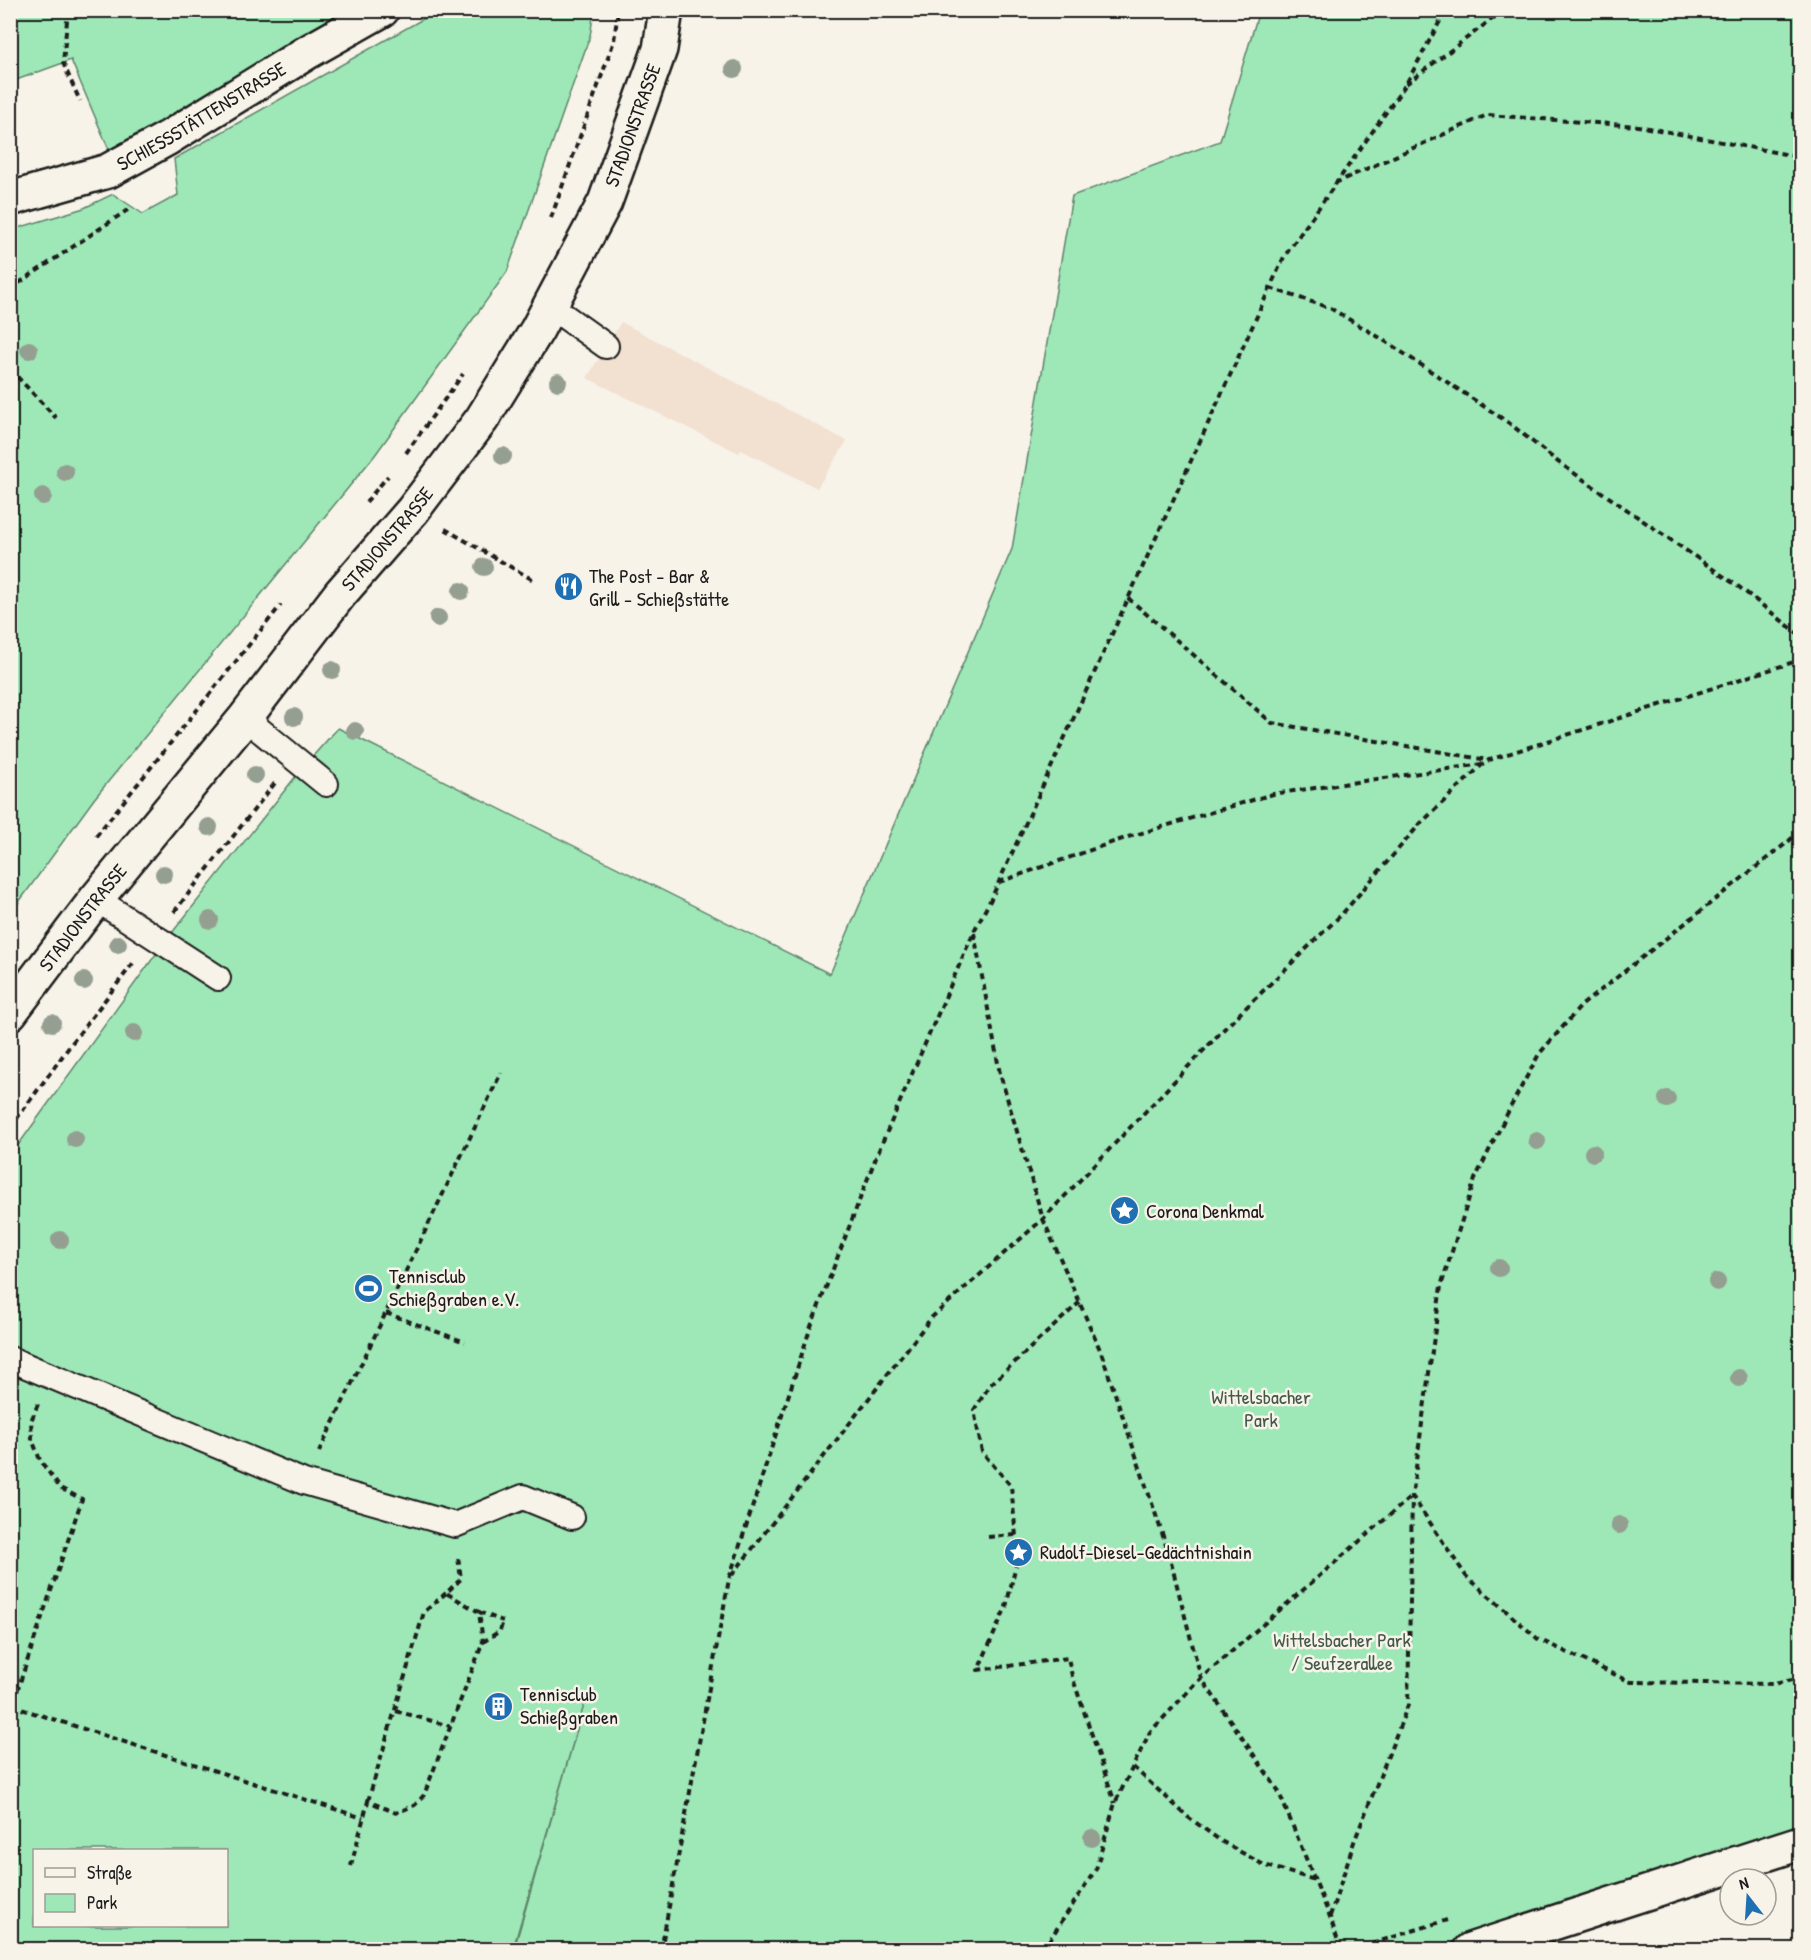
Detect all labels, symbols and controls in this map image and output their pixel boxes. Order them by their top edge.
street label: SCHIESSSTÄTTENSTRASSE [112,55,291,177]
street label: STADIONSTRASSE [598,60,667,190]
street label: STADIONSTRASSE [335,481,439,596]
place label: The Post - Bar & Grill - Schießstätte [589,562,729,612]
restaurant icon: The Post - Bar & Grill - Schießstätte [552,571,584,603]
street label: STADIONSTRASSE [32,858,133,976]
place icon: Corona Denkmal [1109,1195,1141,1227]
place label: Corona Denkmal [1146,1197,1264,1224]
place label: Tennisclub Schießgraben e.V. [389,1262,519,1312]
sports icon: Tennisclub Schießgraben e.V. [352,1272,384,1304]
park label: Wittelsbacher Park [1211,1383,1311,1433]
place icon: Rudolf-Diesel-Gedächtnishain [1003,1536,1035,1568]
place label: Rudolf-Diesel-Gedächtnishain [1040,1538,1252,1565]
park label: Wittelsbacher Park / Seufzerallee [1273,1626,1411,1676]
place label: Tennisclub Schießgraben [520,1680,618,1730]
building icon: Tennisclub Schießgraben [483,1690,515,1722]
legend [33,1849,228,1927]
text: Straße [87,1860,132,1885]
north arrow [1718,1867,1778,1927]
text: N [1736,1871,1751,1894]
text: Park [87,1890,118,1915]

